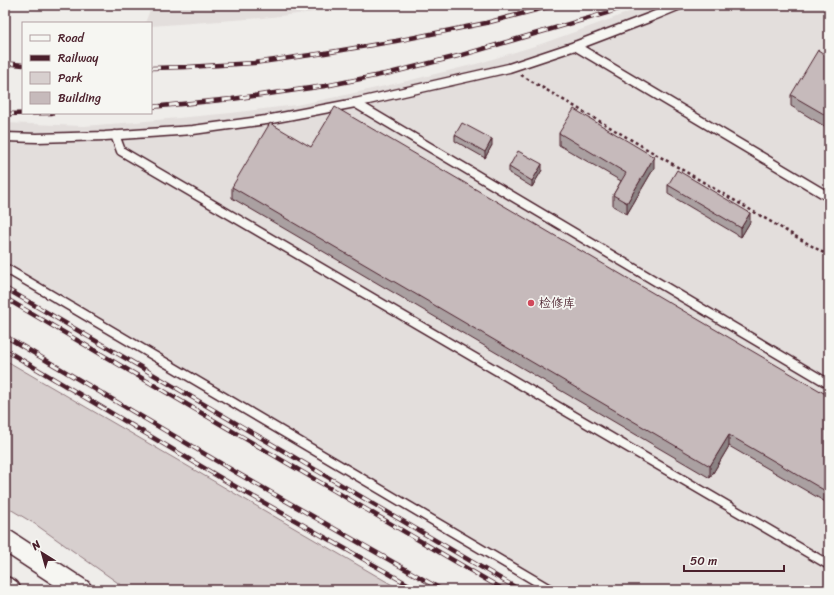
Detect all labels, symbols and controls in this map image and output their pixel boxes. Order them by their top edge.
legend [22,22,152,114]
text: Road [58,27,85,49]
text: Railway [58,47,99,69]
text: Park [58,67,83,89]
text: Building [58,87,101,109]
place label: 检修库 [539,292,575,314]
marker: 检修库 [526,298,536,308]
north arrow [22,533,62,573]
text: N [27,535,45,556]
scale bar [684,547,784,573]
text: 50 m [690,550,717,572]

